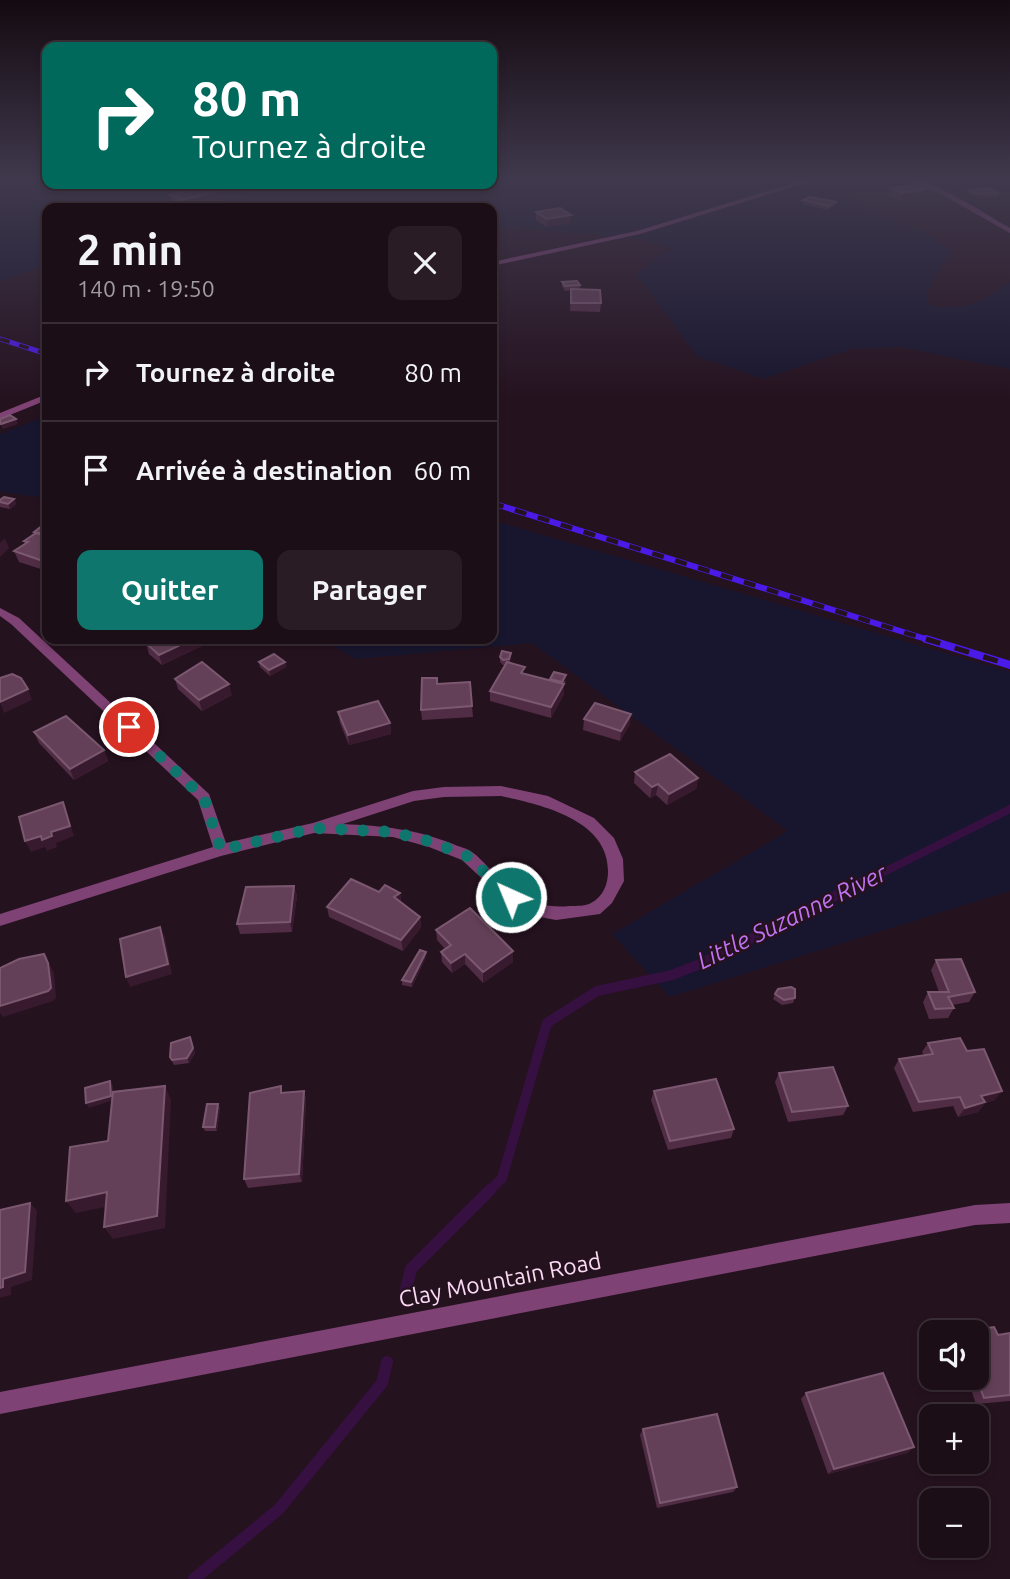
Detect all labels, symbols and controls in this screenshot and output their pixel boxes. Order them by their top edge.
icon: right [77,70,168,161]
text: 80 m [192,70,301,125]
text: Tournez à droite [192,128,427,164]
text: 2 min [77,226,183,273]
button: close [388,226,462,300]
text: 140 m · 19:50 [77,276,215,301]
icon: right [77,353,115,391]
text: Tournez à droite [136,358,335,387]
text: 80 m [404,358,462,387]
icon: arrive [77,451,115,489]
text: Arrivée à destination [136,456,392,485]
text: 60 m [413,456,471,485]
button: Quitter [77,550,263,630]
button: Partager [277,550,462,630]
pin [99,697,159,757]
icon: arrive [110,708,148,746]
water label: Little Suzanne River [693,859,892,974]
position arrow [474,860,548,934]
street label: Clay Mountain Road [396,1248,603,1311]
map controls [919,1320,989,1558]
button: sound [919,1320,989,1390]
button: + [919,1404,989,1474]
button: − [919,1488,989,1558]

